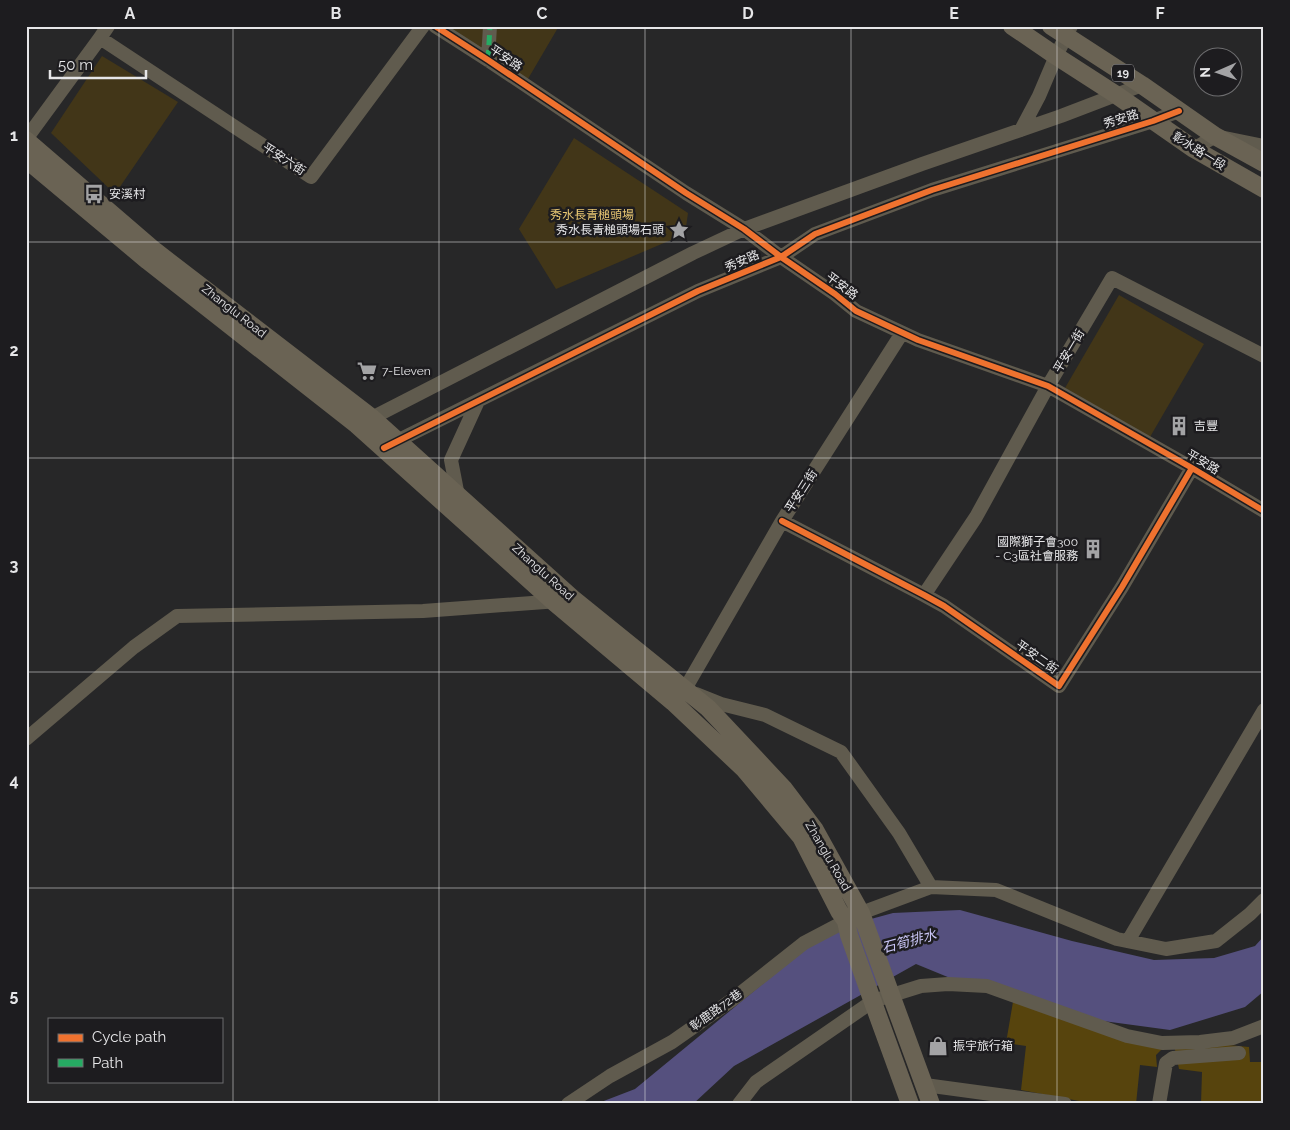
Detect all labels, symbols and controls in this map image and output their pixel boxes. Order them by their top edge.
text: A [125,4,136,23]
text: B [331,4,342,23]
text: C [537,4,548,23]
text: D [742,4,754,23]
text: E [949,4,959,23]
text: F [1155,4,1165,23]
street label: 平安路 [487,42,525,74]
scale bar [50,48,146,80]
north arrow [1192,48,1242,98]
text: 50 m [58,56,93,74]
road number: 19 [1112,64,1134,82]
text: N [1197,67,1213,78]
street label: 秀安路 [1102,107,1140,131]
text: 1 [10,126,18,145]
street label: 彰水路一段 [1170,129,1228,173]
street label: 平安六街 [260,140,308,178]
bus stop icon: 安溪村 [83,183,105,205]
place label: 安溪村 [109,187,146,201]
park label: 秀水長青槌頭場 [550,208,634,222]
place icon: 秀水長青槌頭場石頭 [668,219,690,241]
place label: 秀水長青槌頭場石頭 [556,223,664,237]
street label: 秀安路 [723,248,761,274]
street label: 平安路 [823,270,861,302]
street label: Zhanglu Road [199,282,269,340]
street label: 平安一街 [1051,327,1087,375]
text: 2 [9,341,19,360]
supermarket icon: 7-Eleven [356,360,378,382]
place label: 7-Eleven [382,364,431,378]
building icon: 吉豐 [1168,415,1190,437]
place label: 吉豐 [1194,419,1218,433]
street label: 平安路 [1184,447,1222,477]
street label: 平安三街 [782,467,820,515]
place label: 國際獅子會300 - C3區社會服務 [995,535,1078,563]
building icon: 國際獅子會300 - C3區社會服務 [1082,538,1104,560]
street label: Zhanglu Road [509,541,577,603]
text: 3 [10,556,19,575]
street label: 平安二街 [1013,637,1061,677]
text: 4 [9,771,19,790]
street label: Zhanglu Road [803,819,853,893]
water label: 石筍排水 [880,926,939,956]
text: 5 [10,986,19,1005]
street label: 彰鹿路72巷 [687,987,745,1033]
legend [48,1018,222,1082]
text: Cycle path [92,1028,166,1046]
shop icon: 振宇旅行箱 [927,1035,949,1057]
place label: 振宇旅行箱 [953,1039,1013,1053]
text: Path [92,1054,123,1072]

